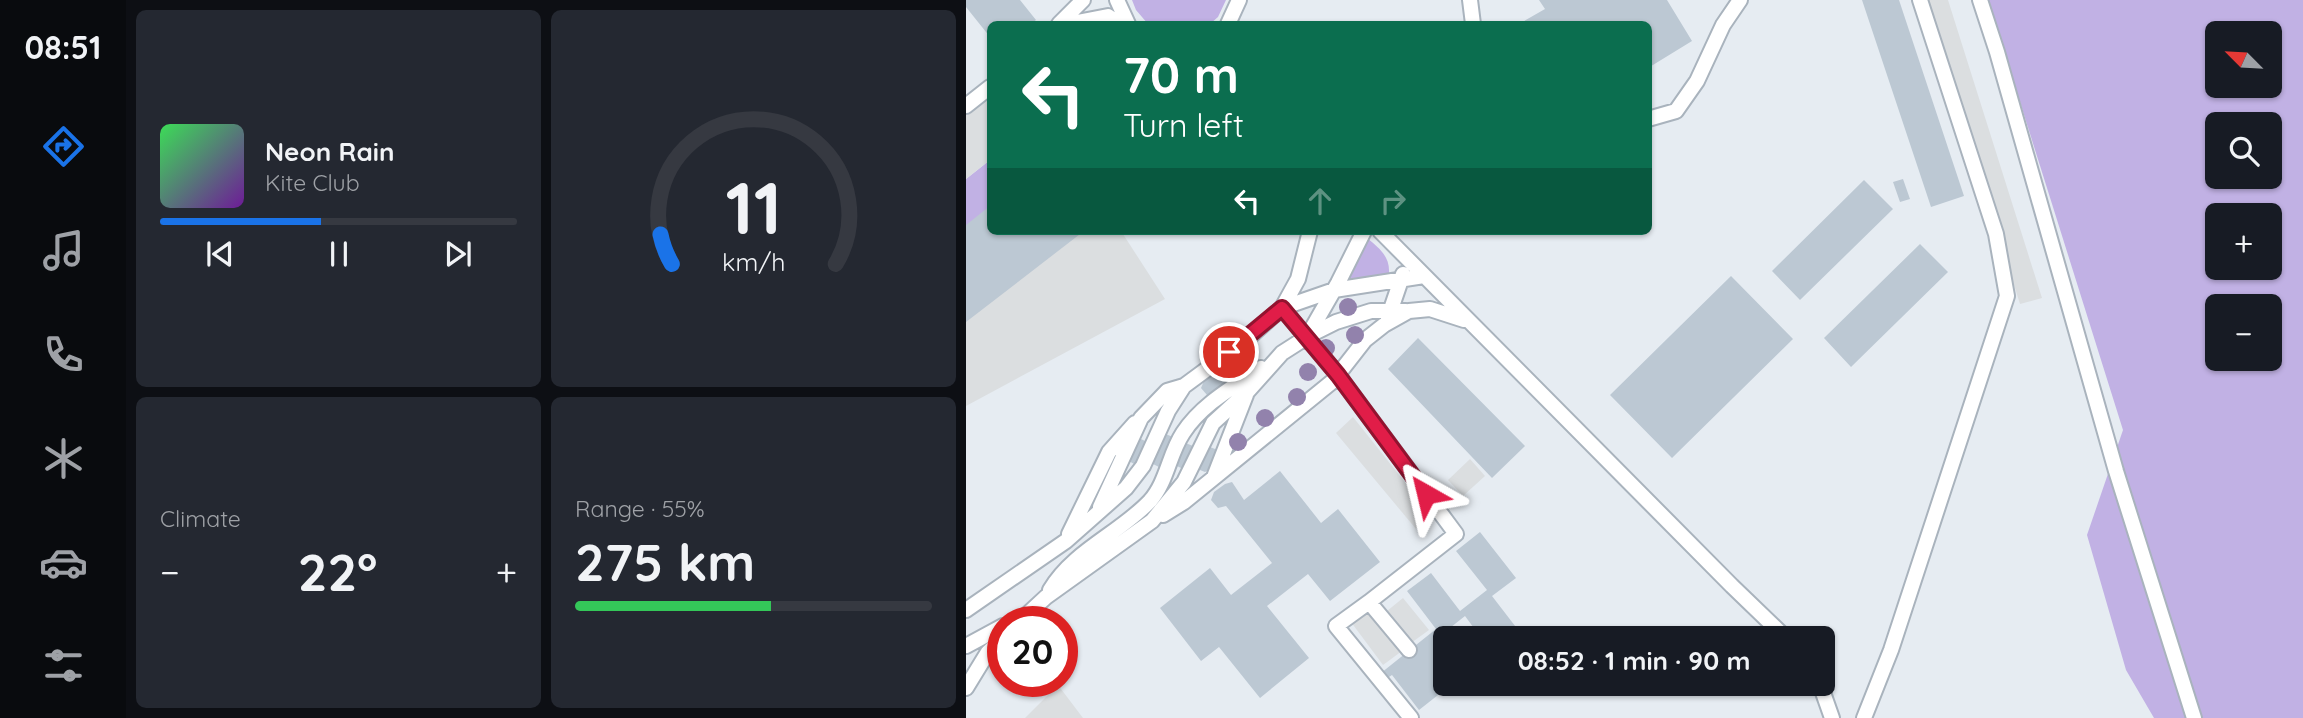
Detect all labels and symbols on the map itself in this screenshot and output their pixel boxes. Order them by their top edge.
north arrow [2205,21,2282,98]
pin [1199,322,1259,382]
position arrow [1389,457,1463,531]
speed limit sign: 20 [987,606,1078,697]

